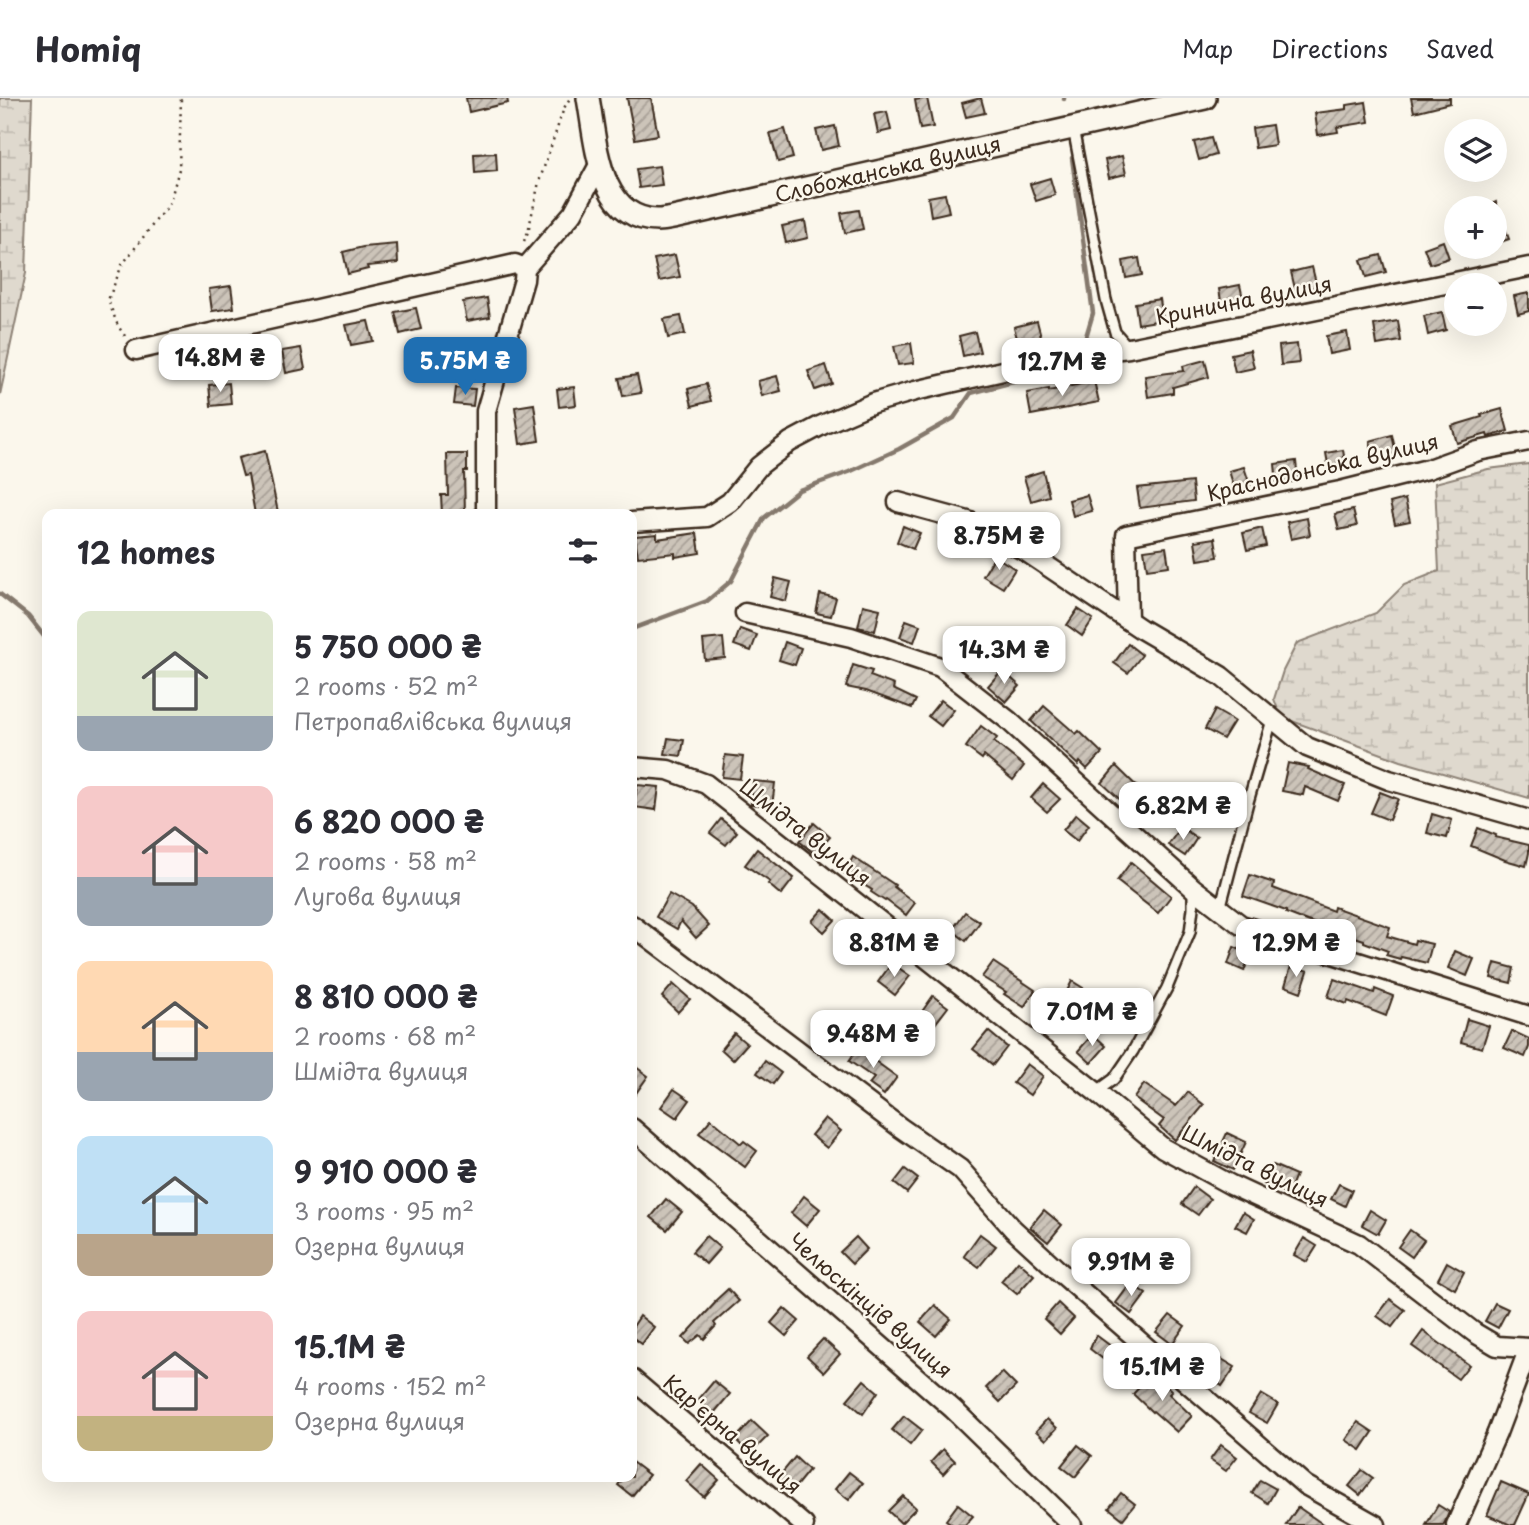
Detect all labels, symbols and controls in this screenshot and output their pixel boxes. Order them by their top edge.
text: Homiq [35,23,141,73]
text: Map [1182,30,1233,66]
text: Directions [1271,30,1388,66]
text: Saved [1426,30,1494,66]
map controls [1444,119,1507,336]
button: layers [1444,119,1507,182]
street label: Слобожанська вулиця [771,126,1004,210]
button: + [1444,196,1507,259]
street label: Кринична вулиця [1153,266,1335,332]
button: − [1444,273,1507,336]
pin: 14.8M ₴ [155,334,285,394]
pin: 5.75M ₴ [400,338,530,397]
pin: 12.7M ₴ [997,338,1127,398]
text: 14.8M ₴ [175,339,265,374]
text: 5.75M ₴ [420,342,510,377]
text: 12.7M ₴ [1017,343,1107,378]
street label: Краснодонська вулиця [1204,424,1441,508]
pin: 8.75M ₴ [934,512,1064,572]
text: 8.75M ₴ [953,517,1045,552]
text: 12 homes [77,529,215,574]
icon: filters [564,532,602,570]
text: 5 750 000 ₴ [294,623,482,668]
pin: 14.3M ₴ [939,626,1069,686]
text: 14.3M ₴ [959,631,1049,666]
icon: home [133,639,217,723]
text: 2 rooms · 52 m² [294,668,478,703]
text: Петропавлівська вулиця [294,703,572,738]
street label: Шмідта вулиця [734,770,879,893]
pin: 6.82M ₴ [1118,782,1248,842]
text: 6.82M ₴ [1135,787,1231,822]
text: 6 820 000 ₴ [294,798,484,843]
icon: home [133,814,217,898]
text: 2 rooms · 58 m² [294,843,477,878]
text: Лугова вулиця [294,878,462,913]
pin: 8.81M ₴ [829,920,959,979]
pin: 12.9M ₴ [1231,920,1361,979]
text: 8.81M ₴ [849,924,939,959]
text: 12.9M ₴ [1252,924,1340,959]
text: 8 810 000 ₴ [294,973,478,1018]
pin: 7.01M ₴ [1027,988,1157,1048]
icon: home [133,989,217,1073]
text: 7.01M ₴ [1047,993,1137,1028]
pin: 9.48M ₴ [808,1010,938,1070]
text: 9.48M ₴ [826,1015,920,1050]
text: 2 rooms · 68 m² [294,1018,476,1053]
text: Шмідта вулиця [294,1053,468,1088]
street label: Шмідта вулиця [1177,1116,1334,1215]
text: 9 910 000 ₴ [294,1148,477,1193]
icon: home [133,1164,217,1248]
text: 3 rooms · 95 m² [294,1193,474,1228]
street label: Челюскінців вулиця [782,1224,960,1385]
text: Озерна вулиця [294,1228,465,1263]
pin: 9.91M ₴ [1066,1238,1196,1298]
text: 9.91M ₴ [1087,1243,1175,1278]
text: 15.1M ₴ [294,1323,405,1368]
icon: home [133,1339,217,1423]
pin: 15.1M ₴ [1097,1344,1227,1403]
text: 15.1M ₴ [1119,1348,1205,1383]
street label: Кар'єрна вулиця [657,1366,809,1501]
text: 4 rooms · 152 m² [294,1368,487,1403]
text: Озерна вулиця [294,1403,465,1438]

